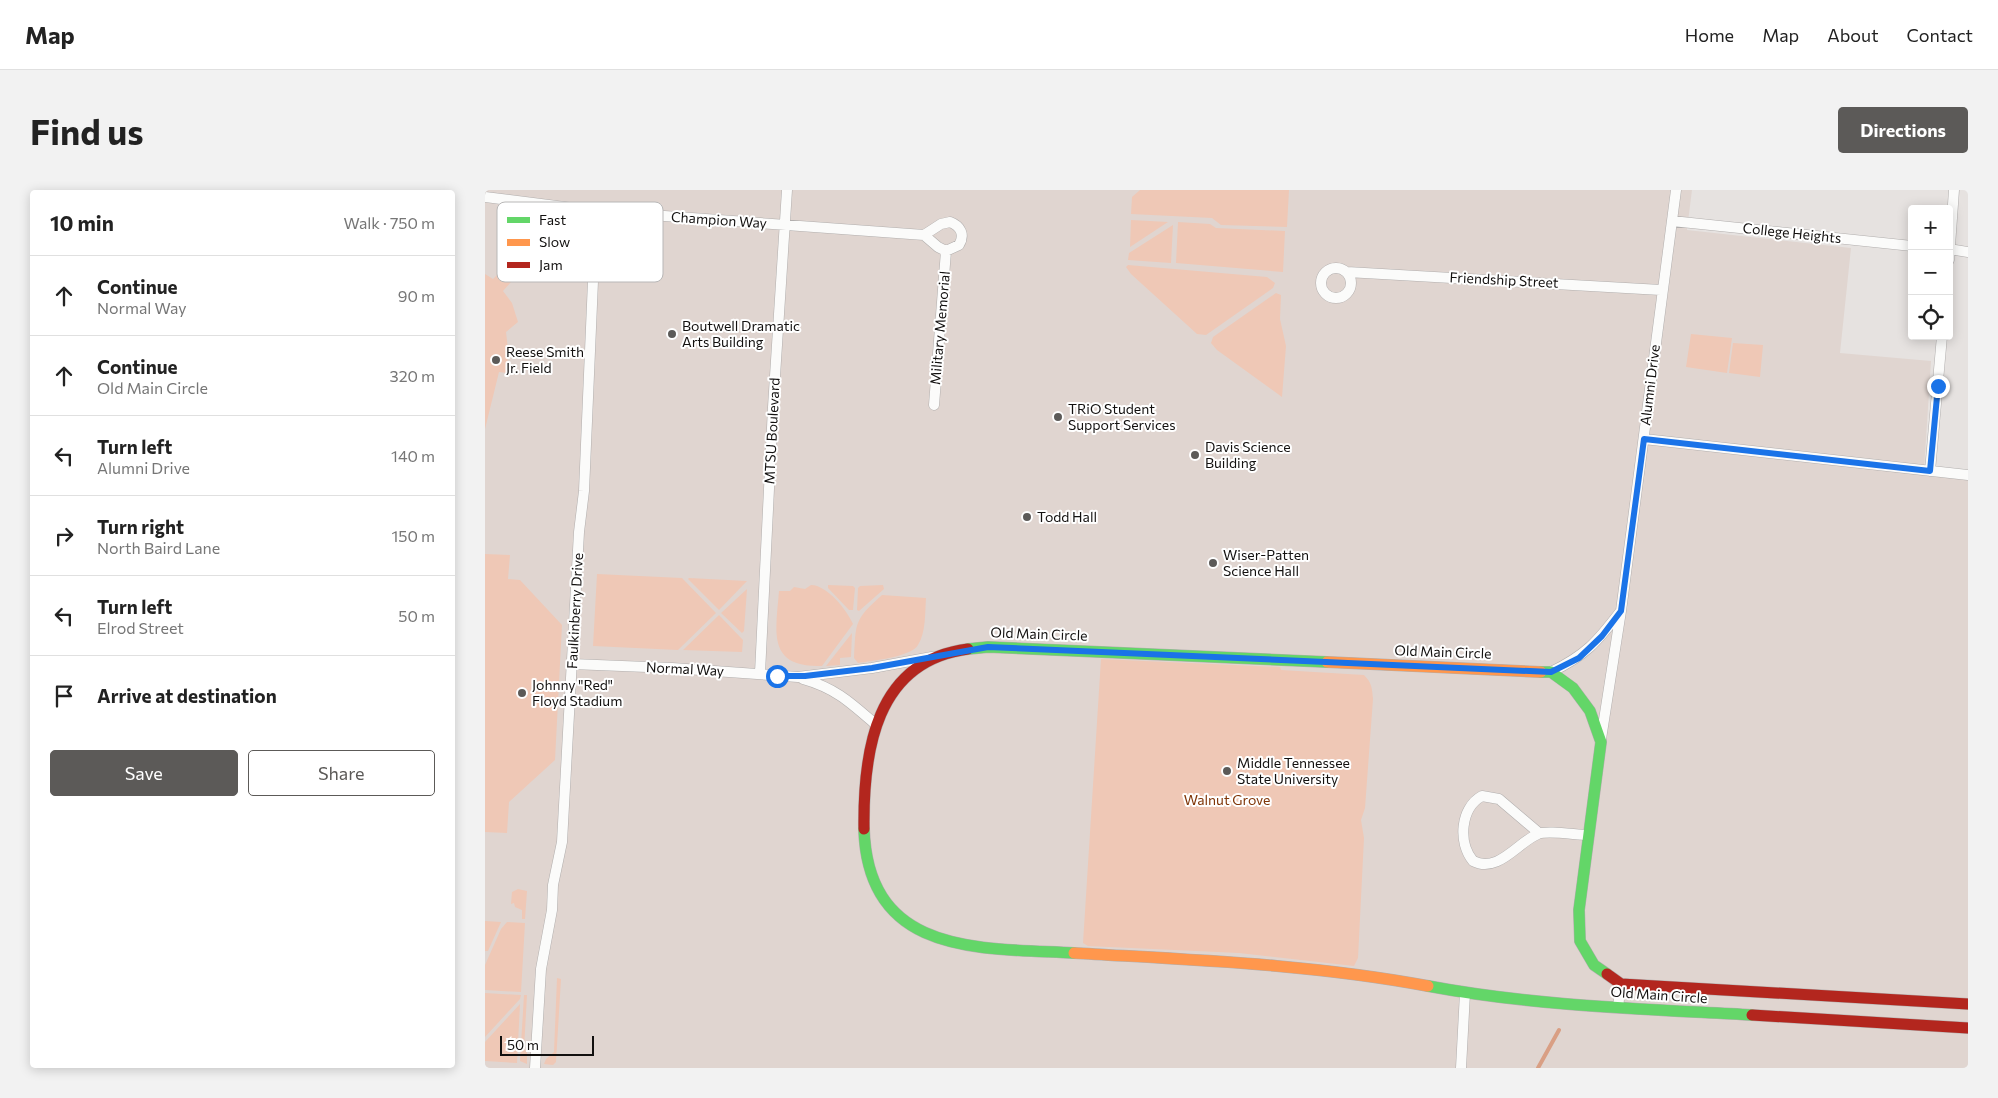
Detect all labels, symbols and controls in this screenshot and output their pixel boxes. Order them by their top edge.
text: Map [25,20,75,49]
text: Home [1685,24,1734,46]
text: Map [1762,24,1799,46]
text: About [1827,24,1879,46]
text: Contact [1907,24,1973,46]
button: Directions [1838,107,1968,153]
text: Find us [30,109,144,152]
legend [497,202,663,282]
map controls [1908,205,1953,340]
button: + [1908,205,1953,250]
street label: Champion Way [671,208,768,231]
text: 10 min [50,210,114,235]
text: Fast [539,211,566,228]
text: Walk · 750 m [343,213,435,232]
street label: College Heights [1742,219,1842,246]
text: Slow [539,233,570,250]
button: − [1908,250,1953,295]
text: Jam [539,256,563,273]
street label: Friendship Street [1449,268,1559,291]
street label: Military Memorial [926,270,953,386]
text: Continue [97,275,177,298]
icon: ahead [50,282,78,310]
text: 90 m [398,286,435,305]
button: locate [1908,295,1953,340]
text: Normal Way [97,298,186,317]
place label: Boutwell Dramatic Arts Building [682,317,800,350]
marker: Boutwell Dramatic Arts Building [666,328,678,340]
place label: Reese Smith Jr. Field [506,343,584,376]
street label: Alumni Drive [1636,344,1663,426]
marker: Reese Smith Jr. Field [490,354,502,366]
text: Continue [97,355,177,378]
icon: ahead [50,362,78,390]
text: 320 m [390,366,435,385]
route end [1927,375,1950,398]
street label: MTSU Boulevard [760,377,783,485]
text: Old Main Circle [97,378,208,397]
place label: TRiO Student Support Services [1068,400,1176,433]
marker: TRiO Student Support Services [1052,411,1064,423]
text: Turn left [97,435,172,458]
place label: Davis Science Building [1205,438,1291,471]
icon: left [50,442,78,470]
text: 140 m [391,446,435,465]
marker: Davis Science Building [1189,449,1201,461]
text: Alumni Drive [97,458,190,477]
place label: Todd Hall [1037,508,1097,525]
marker: Todd Hall [1021,511,1033,523]
text: Turn right [97,515,184,538]
icon: right [50,522,78,550]
text: 150 m [392,526,435,545]
text: North Baird Lane [97,538,220,557]
place label: Wiser-Patten Science Hall [1223,546,1309,579]
street label: Faulkinberry Drive [563,552,586,669]
marker: Wiser-Patten Science Hall [1207,557,1219,569]
text: Turn left [97,595,172,618]
icon: left [50,602,78,630]
text: 50 m [398,606,435,625]
text: Elrod Street [97,618,184,637]
street label: Old Main Circle [990,623,1088,644]
street label: Old Main Circle [1394,641,1492,662]
street label: Normal Way [646,658,725,679]
route start [766,665,789,688]
place label: Johnny "Red" Floyd Stadium [532,676,622,709]
icon: arrive [50,682,78,710]
text: Arrive at destination [97,684,277,707]
marker: Johnny "Red" Floyd Stadium [516,687,528,699]
button: Save [50,750,238,796]
button: Share [248,750,435,796]
place label: Middle Tennessee State University [1237,754,1350,787]
marker: Middle Tennessee State University [1221,765,1233,777]
park label: Walnut Grove [1184,791,1270,808]
street label: Old Main Circle [1610,983,1708,1006]
scale bar [500,1033,594,1056]
text: 50 m [507,1036,539,1053]

